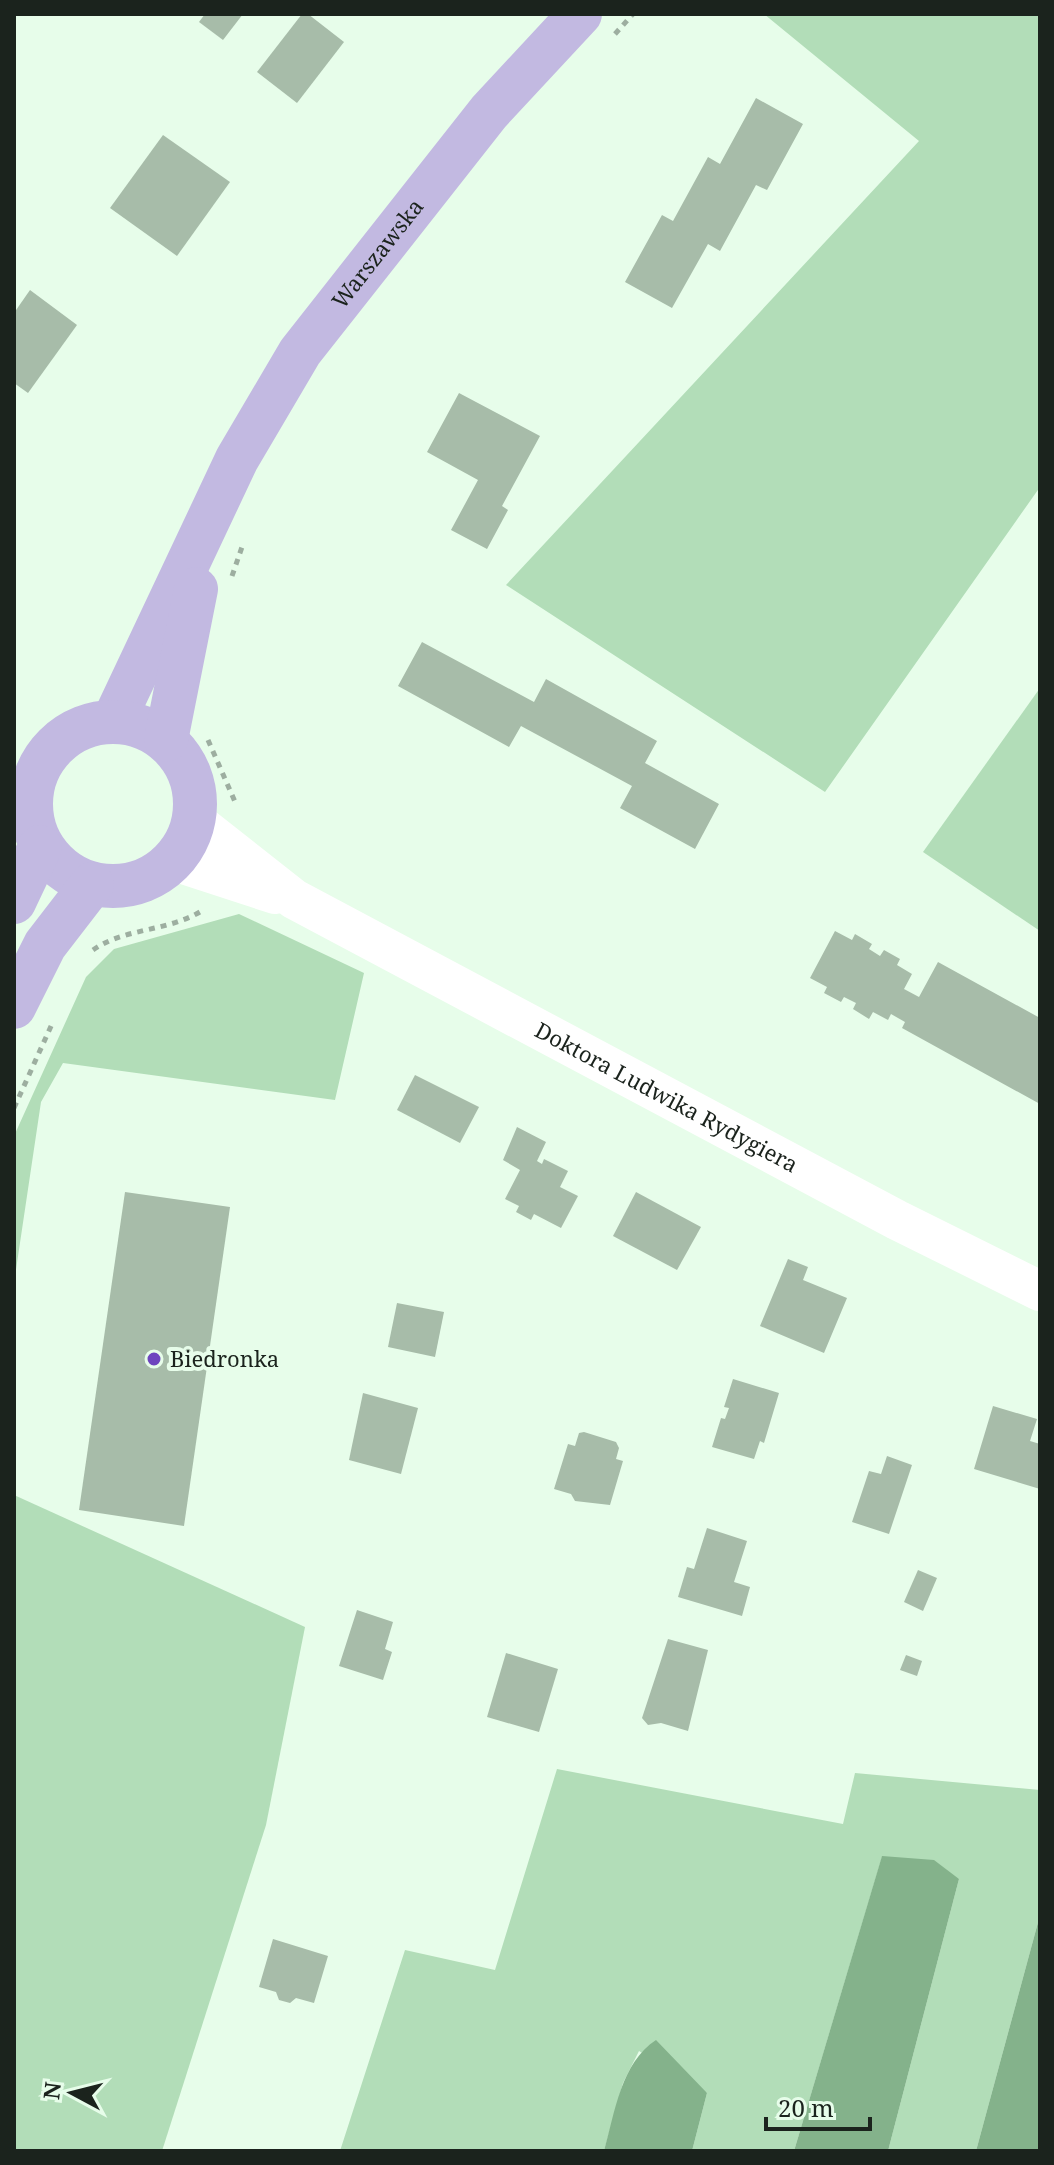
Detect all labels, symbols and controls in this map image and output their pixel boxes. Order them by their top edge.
street label: Warszawska [324,192,429,314]
street label: Doktora Ludwika Rydygiera [530,1014,804,1179]
place label: Biedronka [170,1343,279,1373]
marker: Biedronka [145,1350,163,1368]
north arrow [32,2053,112,2133]
text: N [35,2080,67,2101]
scale bar [766,2081,870,2131]
text: 20 m [778,2091,834,2124]

